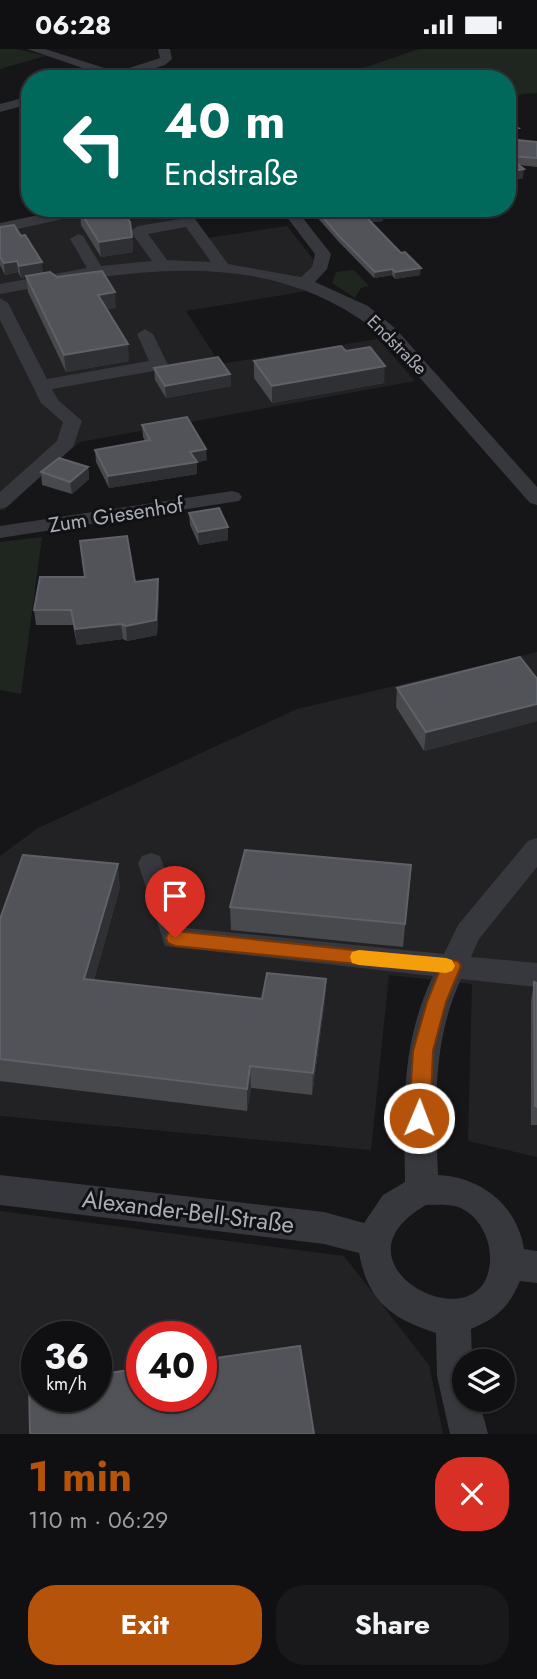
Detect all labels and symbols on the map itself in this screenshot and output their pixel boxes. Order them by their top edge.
street label: Endstraße [361,309,433,381]
street label: Zum Giesenhof [47,489,186,540]
pin [145,866,205,938]
position arrow [382,1081,456,1155]
street label: Alexander-Bell-Straße [80,1181,296,1242]
speed limit sign: 40 [126,1321,217,1412]

